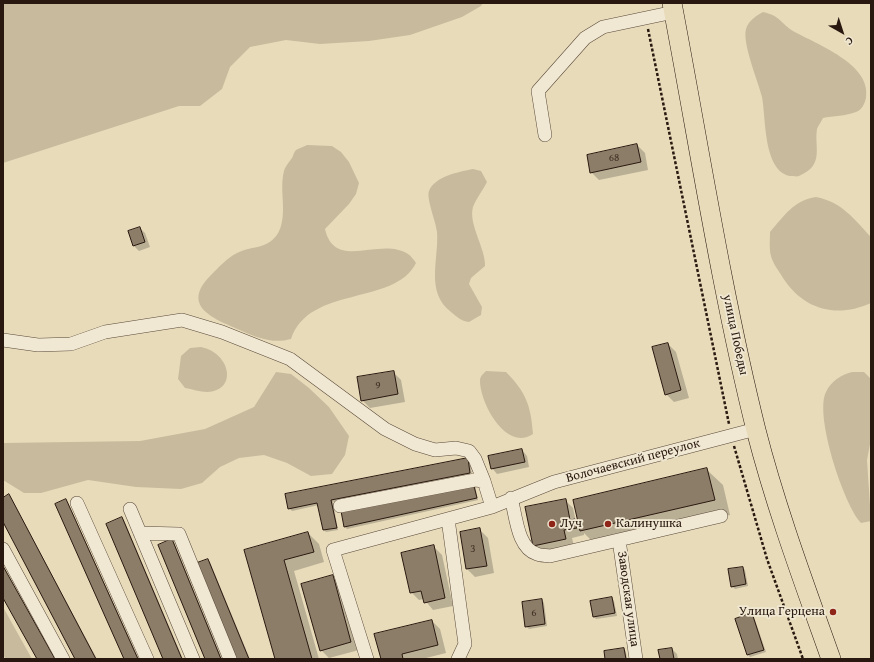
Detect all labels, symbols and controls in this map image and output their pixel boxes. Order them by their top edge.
north arrow [822,12,862,52]
text: С [842,33,857,49]
house number: 68 [609,151,619,165]
street label: улица Победы [719,293,751,377]
house number: 9 [375,379,381,393]
street label: Волочаевский переулок [564,436,702,486]
place label: Луч [560,516,582,532]
place label: Калинушка [616,516,682,532]
marker: Луч [547,519,557,529]
marker: Калинушка [603,519,613,529]
house number: 3 [470,542,476,556]
street label: Заводская улица [614,550,642,648]
place label: Улица Герцена [739,604,825,620]
house number: 6 [531,606,537,620]
marker: Улица Герцена [828,607,838,617]

